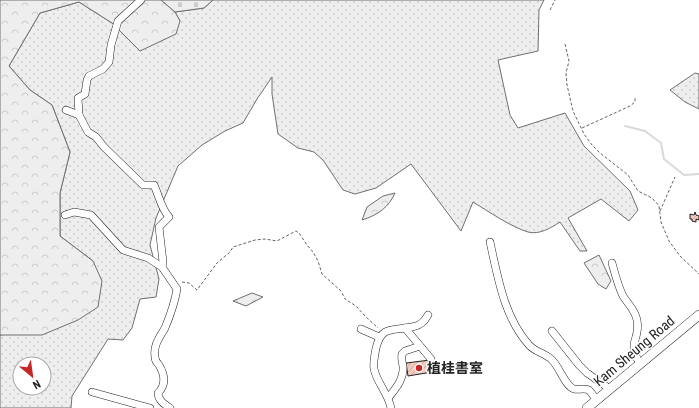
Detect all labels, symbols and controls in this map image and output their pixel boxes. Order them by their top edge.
street label: Kam Sheung Road [590,313,678,389]
north arrow [12,356,52,396]
place label: 植桂書室 [427,360,483,376]
marker: 植桂書室 [414,363,424,373]
text: N [30,377,43,392]

